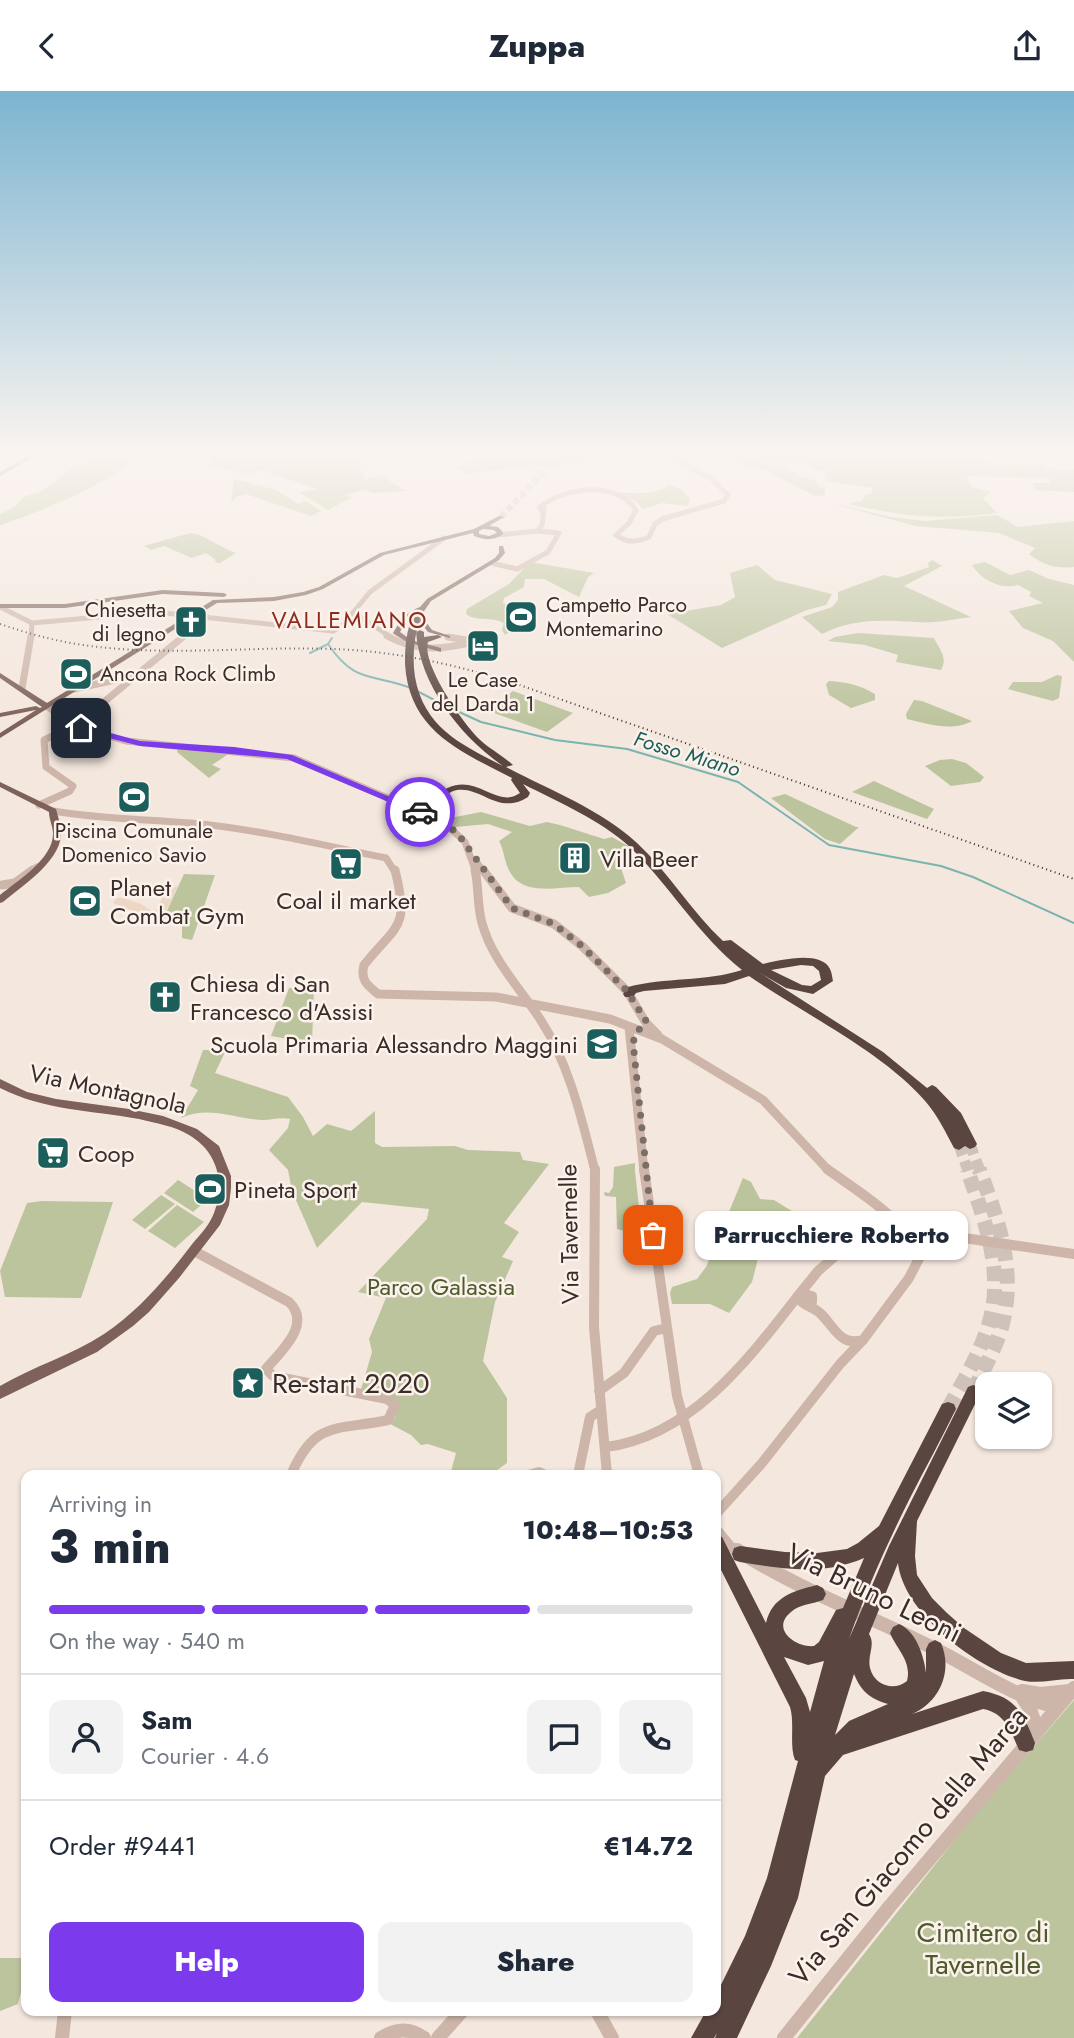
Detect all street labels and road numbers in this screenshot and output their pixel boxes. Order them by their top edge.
street label: Via Montagnola [26,1055,190,1123]
street label: Via Tavernelle [550,1164,588,1304]
street label: Via Bruno Leoni [780,1533,968,1653]
street label: Via San Giacomo della Marca [779,1697,1037,1995]

